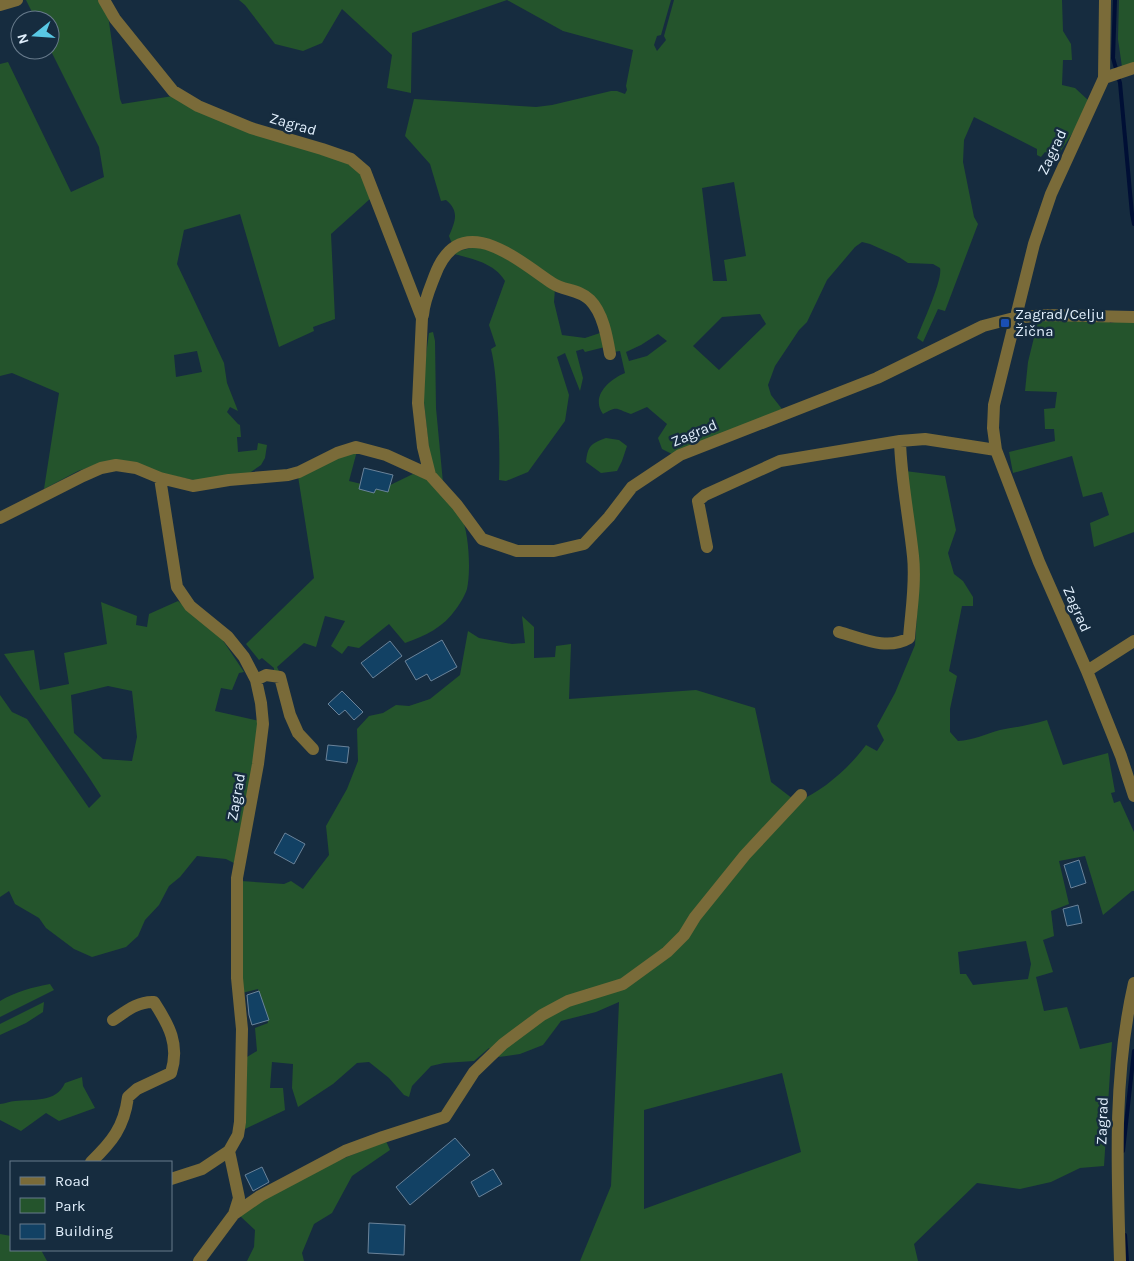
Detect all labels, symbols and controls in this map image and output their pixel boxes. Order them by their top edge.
north arrow [10,10,60,60]
text: N [13,31,33,46]
street label: Zagrad [267,109,319,139]
street label: Zagrad [1034,126,1070,178]
place label: Zagrad/Celju Žična [1015,305,1105,340]
marker: Zagrad/Celju Žična [999,317,1011,329]
street label: Zagrad [668,415,720,451]
street label: Zagrad [1059,583,1095,635]
street label: Zagrad [223,772,249,822]
street label: Zagrad [1092,1097,1112,1145]
legend [10,1161,172,1251]
text: Road [55,1172,90,1190]
text: Park [55,1197,85,1215]
text: Building [55,1222,113,1240]

